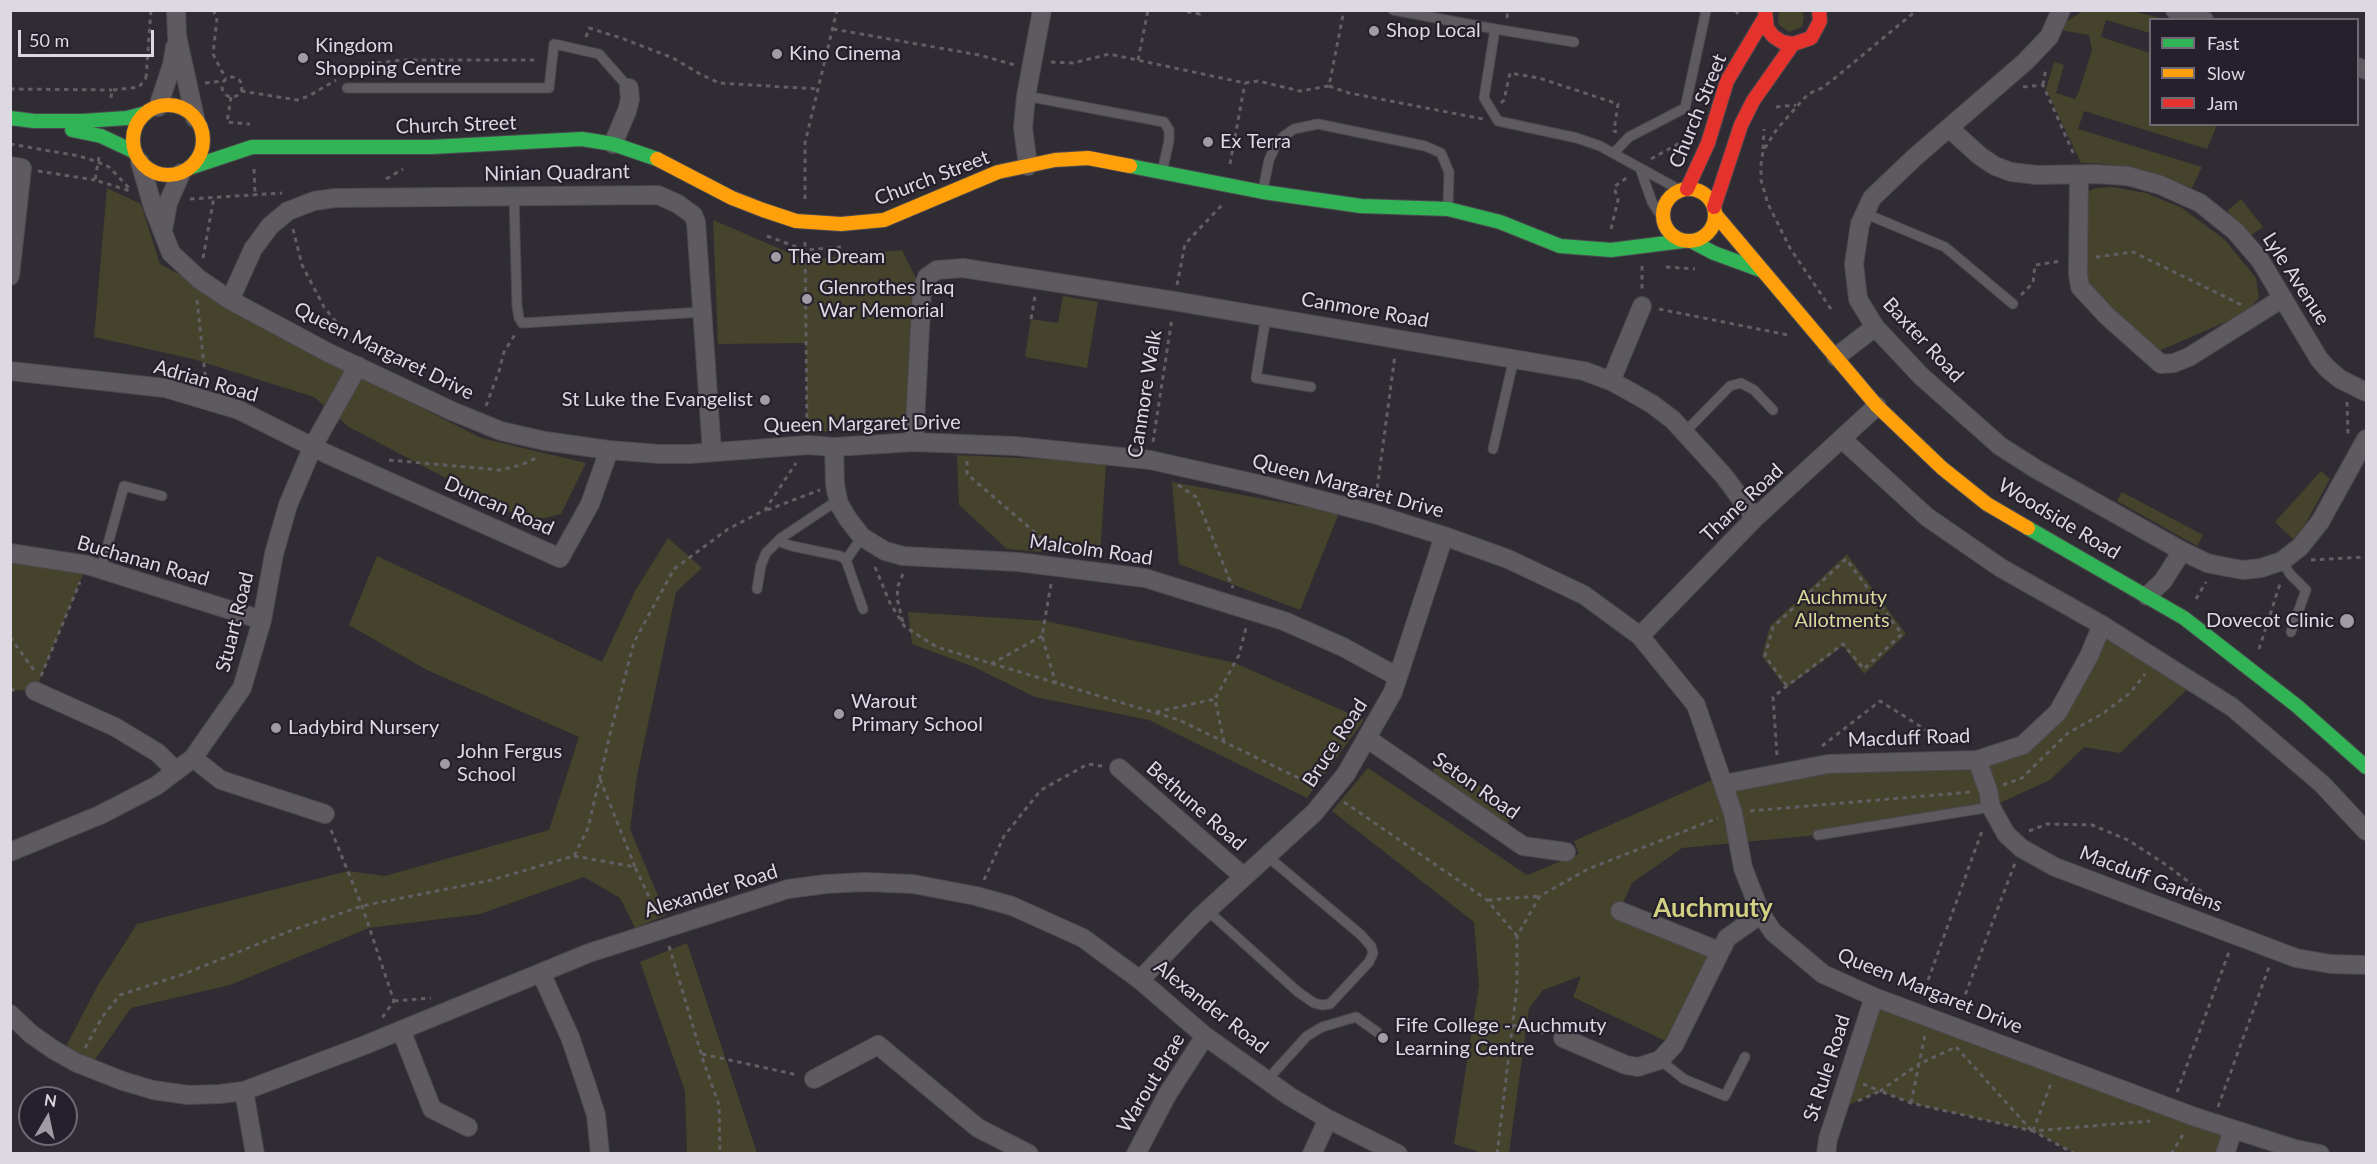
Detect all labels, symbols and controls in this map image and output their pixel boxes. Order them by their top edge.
scale bar [21,18,158,56]
legend [2149,18,2359,126]
place label: Shop Local [1386,19,1481,43]
marker: Shop Local [1367,24,1381,38]
text: 50 m [29,29,69,51]
text: Fast [2207,32,2239,54]
place label: Kingdom Shopping Centre [315,34,461,81]
place label: Kino Cinema [789,42,901,66]
marker: Kino Cinema [770,47,784,61]
street label: Church Street [1664,50,1732,172]
marker: Kingdom Shopping Centre [296,51,310,65]
text: Slow [2207,62,2245,84]
text: Jam [2207,92,2238,114]
street label: Church Street [395,111,517,139]
place label: Ex Terra [1220,130,1291,154]
marker: Ex Terra [1201,135,1215,149]
street label: Church Street [871,145,993,211]
street label: Ninian Quadrant [484,160,630,186]
street label: Lyle Avenue [2257,228,2335,330]
place label: The Dream [788,245,885,269]
marker: The Dream [769,250,783,264]
place label: Glenrothes Iraq War Memorial [819,276,954,323]
street label: Canmore Road [1299,287,1431,333]
marker: Glenrothes Iraq War Memorial [800,292,814,306]
street label: Baxter Road [1878,293,1968,387]
street label: Queen Margaret Drive [290,297,478,405]
street label: Canmore Walk [1123,328,1167,460]
street label: Adrian Road [151,355,261,407]
place label: St Luke the Evangelist [562,388,753,412]
marker: St Luke the Evangelist [758,393,772,407]
street label: Queen Margaret Drive [763,410,961,438]
street label: Queen Margaret Drive [1250,449,1446,523]
street label: Thane Road [1696,459,1788,547]
street label: Duncan Road [440,471,558,541]
street label: Woodside Road [1994,473,2124,565]
street label: Malcolm Road [1028,529,1154,571]
street label: Buchanan Road [74,531,212,591]
street label: Stuart Road [211,569,259,675]
park label: Auchmuty Allotments [1794,586,1890,633]
place label: Dovecot Clinic [2206,609,2334,633]
marker: Dovecot Clinic [2338,612,2356,630]
place label: Warout Primary School [851,690,983,737]
street label: Bruce Road [1298,694,1372,792]
marker: Warout Primary School [832,707,846,721]
place label: Ladybird Nursery [288,716,439,740]
marker: Ladybird Nursery [269,721,283,735]
street label: Macduff Road [1847,724,1971,752]
place label: John Fergus School [457,740,562,787]
street label: Seton Road [1428,747,1524,825]
street label: Bethune Road [1141,756,1251,856]
marker: John Fergus School [438,757,452,771]
street label: Macduff Gardens [2076,841,2226,917]
street label: Alexander Road [641,859,781,923]
district label: Auchmuty [1653,893,1773,925]
street label: Queen Margaret Drive [1834,943,2026,1039]
street label: Alexander Road [1149,955,1273,1059]
street label: St Rule Road [1798,1012,1856,1124]
place label: Fife College - Auchmuty Learning Centre [1395,1014,1607,1061]
street label: Warout Brae [1112,1029,1190,1137]
marker: Fife College - Auchmuty Learning Centre [1376,1031,1390,1045]
north arrow [18,1086,78,1146]
text: N [43,1089,58,1110]

